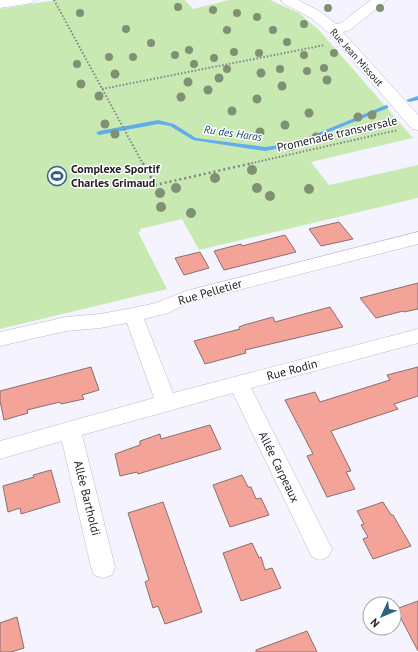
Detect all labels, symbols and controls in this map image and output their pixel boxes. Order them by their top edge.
street label: Rue Jean Missout [327,26,386,89]
street label: Promenade transversale [275,112,399,155]
water label: Ru des Haras [203,122,263,144]
place label: Complexe Sportif Charles Grimaud [71,161,161,190]
sports icon: Complexe Sportif Charles Grimaud [46,165,68,187]
street label: Rue Pelletier [176,275,244,308]
street label: Rue Rodin [265,356,319,383]
street label: Allée Carpeaux [256,429,303,505]
street label: Allée Bartholdi [71,459,104,537]
north arrow [362,596,402,636]
text: N [367,615,382,630]

